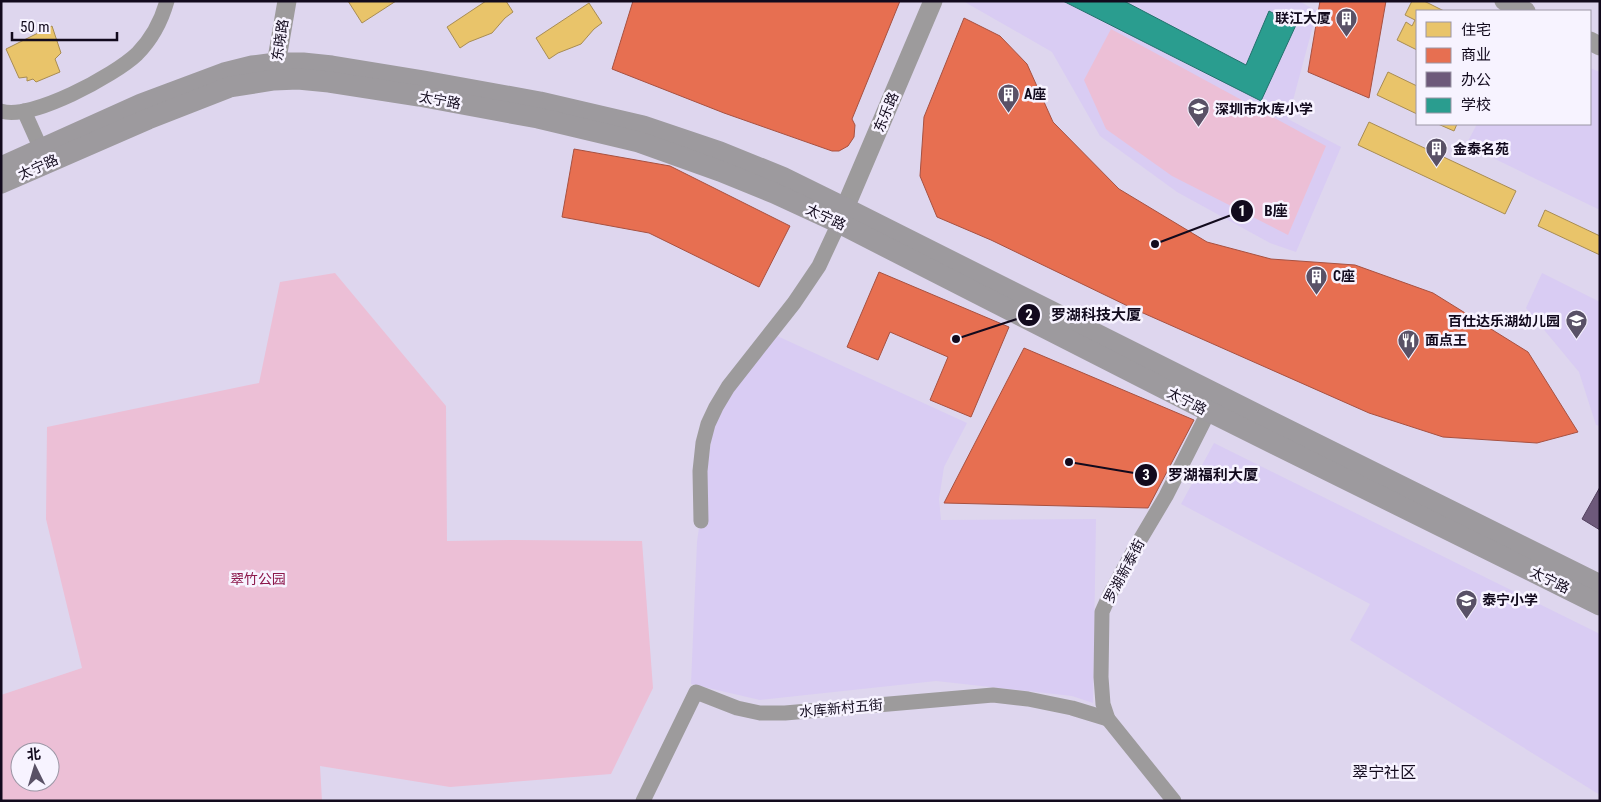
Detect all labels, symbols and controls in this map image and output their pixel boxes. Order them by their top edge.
building icon: 联江大厦 [1335,6,1359,37]
scale bar [12,10,118,42]
place label: 联江大厦 [1275,10,1331,26]
legend [1416,10,1591,125]
text: 50 m [20,18,50,36]
street label: 东晓路 [269,18,291,62]
text: 住宅 [1461,21,1491,39]
text: 商业 [1461,46,1491,64]
text: 办公 [1461,71,1491,89]
building icon: A座 [996,82,1020,113]
place label: A座 [1024,86,1046,102]
street label: 太宁路 [418,88,462,112]
street label: 东乐路 [870,90,902,134]
text: 学校 [1461,96,1491,114]
school or university icon: 深圳市水库小学 [1187,97,1211,128]
place label: 深圳市水库小学 [1215,101,1313,117]
building icon: 金泰名苑 [1425,137,1449,168]
place label: 金泰名苑 [1453,141,1509,157]
street label: 太宁路 [16,151,60,183]
callout: B座 [1230,196,1298,226]
street label: 太宁路 [804,201,848,233]
text: 1 [1238,202,1246,220]
text: B座 [1264,202,1288,220]
building icon: C座 [1305,264,1329,295]
place label: C座 [1333,268,1355,284]
callout: 罗湖科技大厦 [1016,300,1151,330]
text: 2 [1025,306,1033,324]
text: 罗湖科技大厦 [1051,306,1141,324]
school or university icon: 百仕达乐湖幼儿园 [1564,309,1588,340]
place label: 百仕达乐湖幼儿园 [1448,313,1560,329]
restaurant icon: 面点王 [1397,328,1421,359]
place label: 面点王 [1425,332,1467,348]
street label: 太宁路 [1165,384,1209,418]
callout: 罗湖福利大厦 [1133,460,1268,490]
text: 3 [1142,466,1150,484]
text: 罗湖福利大厦 [1168,466,1258,484]
street label: 罗湖新泰街 [1101,536,1147,606]
street label: 太宁路 [1528,564,1572,596]
park label: 翠竹公园 [230,571,286,587]
school or university icon: 泰宁小学 [1454,588,1478,619]
place label: 泰宁小学 [1482,592,1538,608]
street label: 水库新村五街 [798,696,884,720]
north arrow [10,742,60,792]
text: 北 [26,745,42,763]
district label: 翠宁社区 [1352,763,1416,782]

